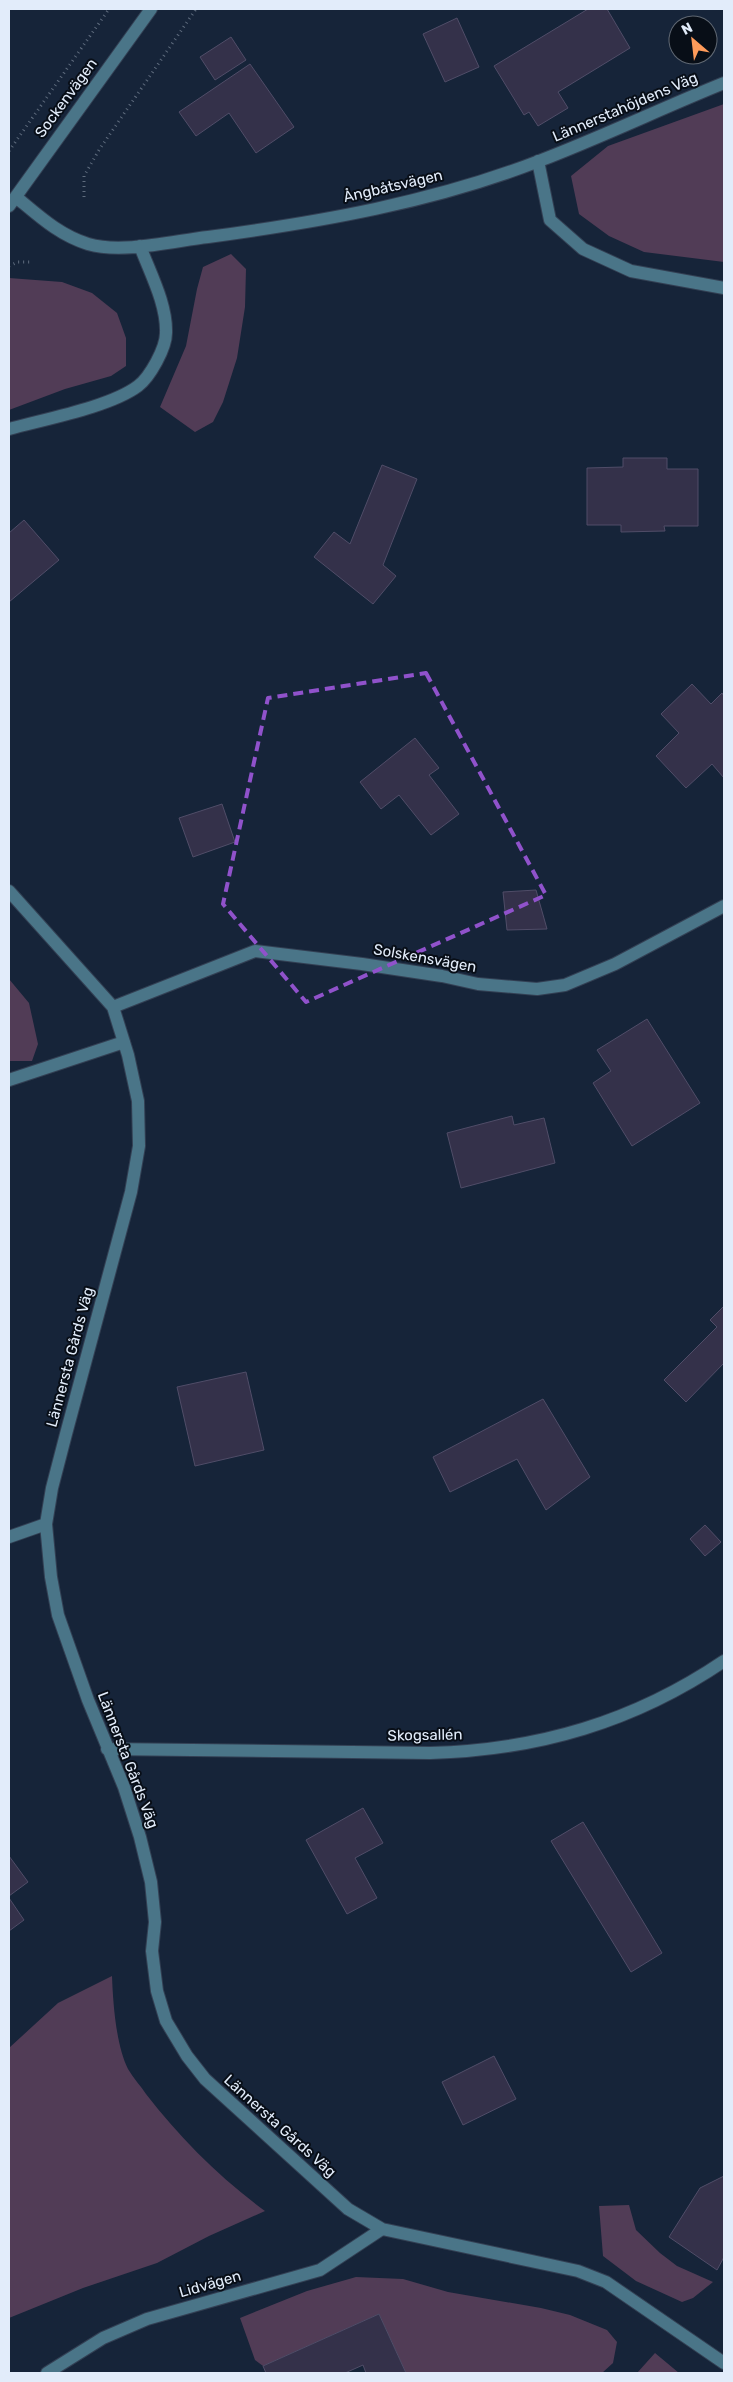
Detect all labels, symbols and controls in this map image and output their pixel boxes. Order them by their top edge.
north arrow [668,15,718,65]
text: N [679,19,696,39]
street label: Sockenvägen [31,55,101,141]
street label: Lännerstahöjdens Väg [550,68,700,146]
street label: Ångbåtsvägen [342,166,444,206]
street label: Solskensvägen [372,940,478,976]
street label: Lännersta Gårds Väg [43,1285,97,1429]
street label: Lännersta Gårds Väg [94,1689,162,1831]
street label: Skogsallén [387,1725,463,1745]
street label: Lännersta Gårds Väg [220,2071,340,2181]
street label: Lidvägen [177,2267,243,2301]

